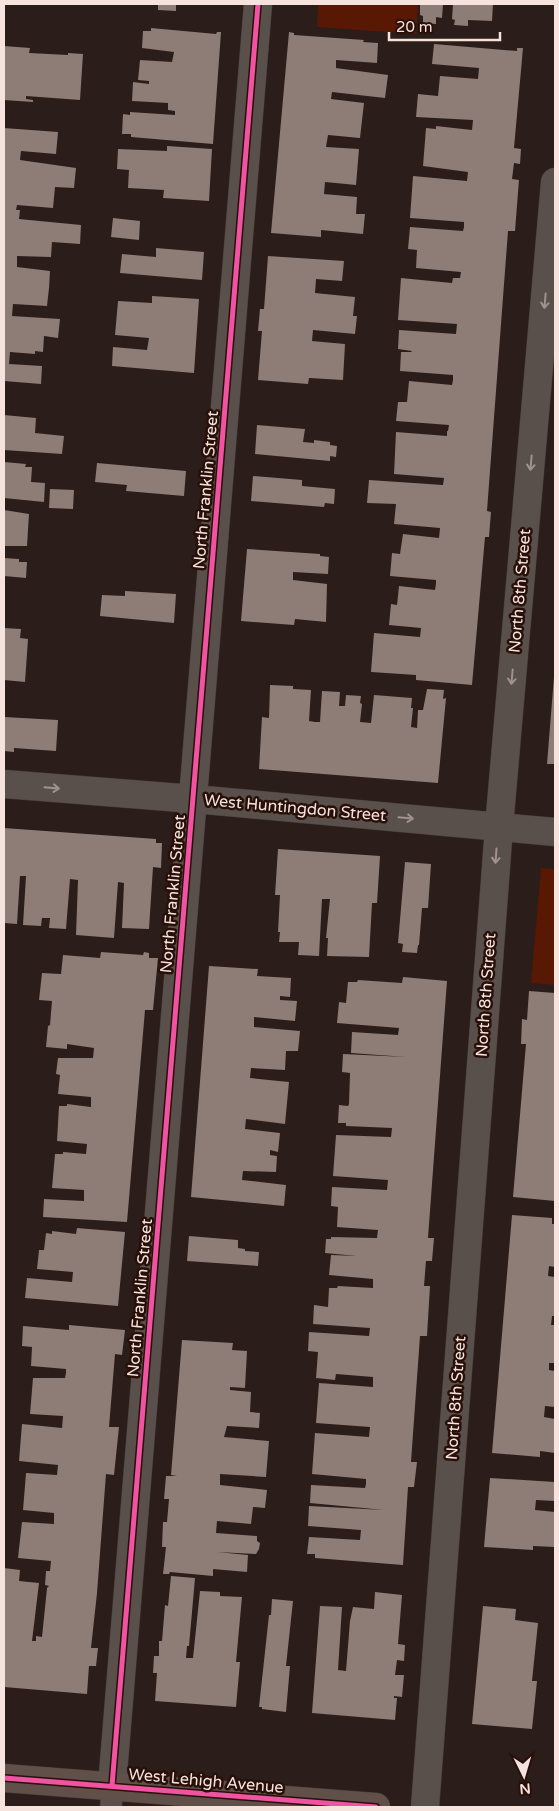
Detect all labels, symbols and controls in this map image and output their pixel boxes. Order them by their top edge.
scale bar [389,10,500,42]
text: 20 m [396,18,433,36]
one-way arrow [540,293,550,309]
street label: North Franklin Street [189,410,223,570]
one-way arrow [526,454,536,470]
street label: North 8th Street [505,528,535,654]
one-way arrow [507,669,517,685]
one-way arrow [44,783,60,792]
street label: West Huntingdon Street [203,790,387,826]
street label: North Franklin Street [156,814,190,974]
one-way arrow [398,814,414,823]
one-way arrow [492,848,501,864]
street label: North 8th Street [472,932,500,1058]
street label: North Franklin Street [123,1218,157,1378]
street label: North 8th Street [442,1335,470,1461]
north arrow [499,1751,549,1801]
street label: West Lehigh Avenue [128,1764,284,1798]
text: N [519,1779,531,1797]

